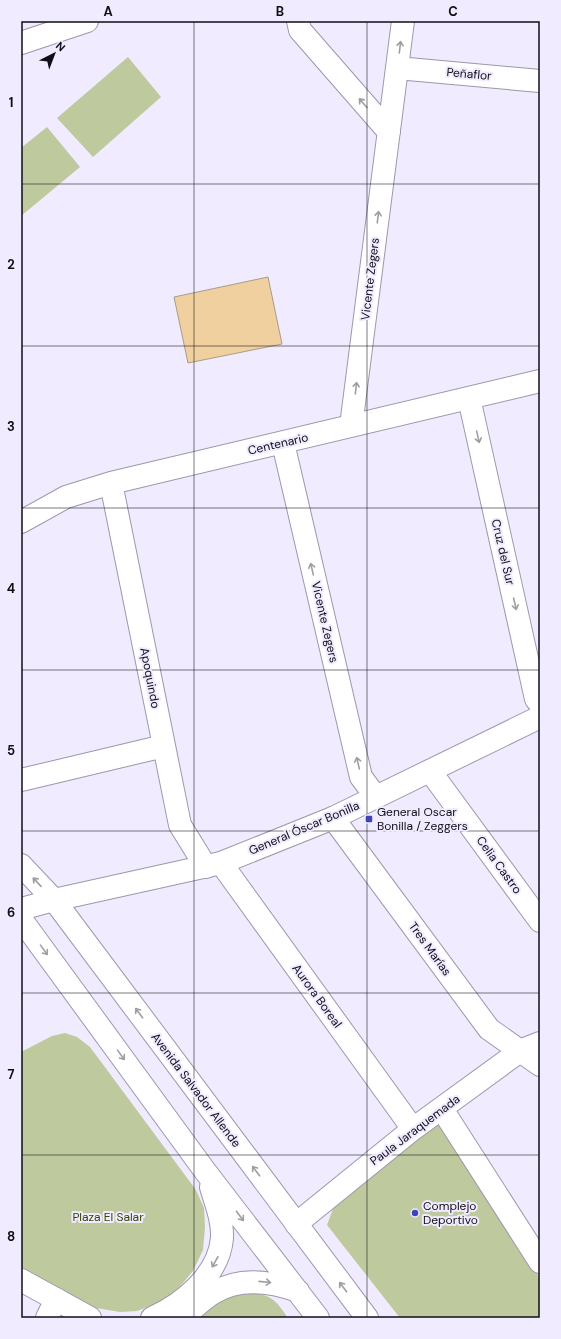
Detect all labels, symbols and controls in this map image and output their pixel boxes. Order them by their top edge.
text: A [103,3,113,20]
text: B [276,3,284,20]
text: C [448,3,458,20]
north arrow [34,34,74,74]
text: N [53,39,68,54]
one-way arrow [396,40,404,53]
street label: Peñaflor [446,64,493,84]
text: 1 [9,94,13,111]
one-way arrow [359,98,368,108]
one-way arrow [374,211,382,224]
street label: Vicente Zegers [357,237,383,321]
text: 2 [7,256,15,273]
one-way arrow [352,382,360,395]
text: 3 [7,418,15,435]
street label: Centenario [246,429,310,459]
one-way arrow [474,430,482,443]
street label: Cruz del Sur [488,518,518,587]
one-way arrow [308,562,316,575]
text: 4 [7,580,15,597]
street label: Vicente Zegers [308,580,342,664]
one-way arrow [511,598,519,611]
street label: Apoquindo [136,646,164,710]
text: 5 [7,742,15,759]
one-way arrow [353,757,361,770]
street label: General Óscar Bonilla [246,797,362,859]
place label: General Oscar Bonilla / Zeggers [377,804,468,834]
marker: General Oscar Bonilla / Zeggers [364,814,374,824]
street label: Celia Castro [473,833,525,897]
one-way arrow [33,877,42,887]
text: 6 [7,904,15,921]
street label: Tres Marías [405,919,455,979]
one-way arrow [40,945,48,956]
street label: Aurora Boreal [289,961,345,1031]
one-way arrow [134,1008,143,1019]
street label: Avenida Salvador Allende [148,1029,244,1151]
one-way arrow [117,1050,125,1061]
text: 7 [8,1066,15,1083]
street label: Paula Jaraquemada [367,1091,463,1169]
one-way arrow [252,1165,260,1176]
place label: Complejo Deportivo [423,1198,478,1228]
marker: Complejo Deportivo [410,1208,420,1218]
park label: Plaza El Salar [72,1209,144,1225]
one-way arrow [236,1210,244,1221]
text: 8 [7,1228,15,1245]
one-way arrow [211,1256,218,1268]
one-way arrow [258,1279,271,1286]
one-way arrow [339,1282,347,1293]

